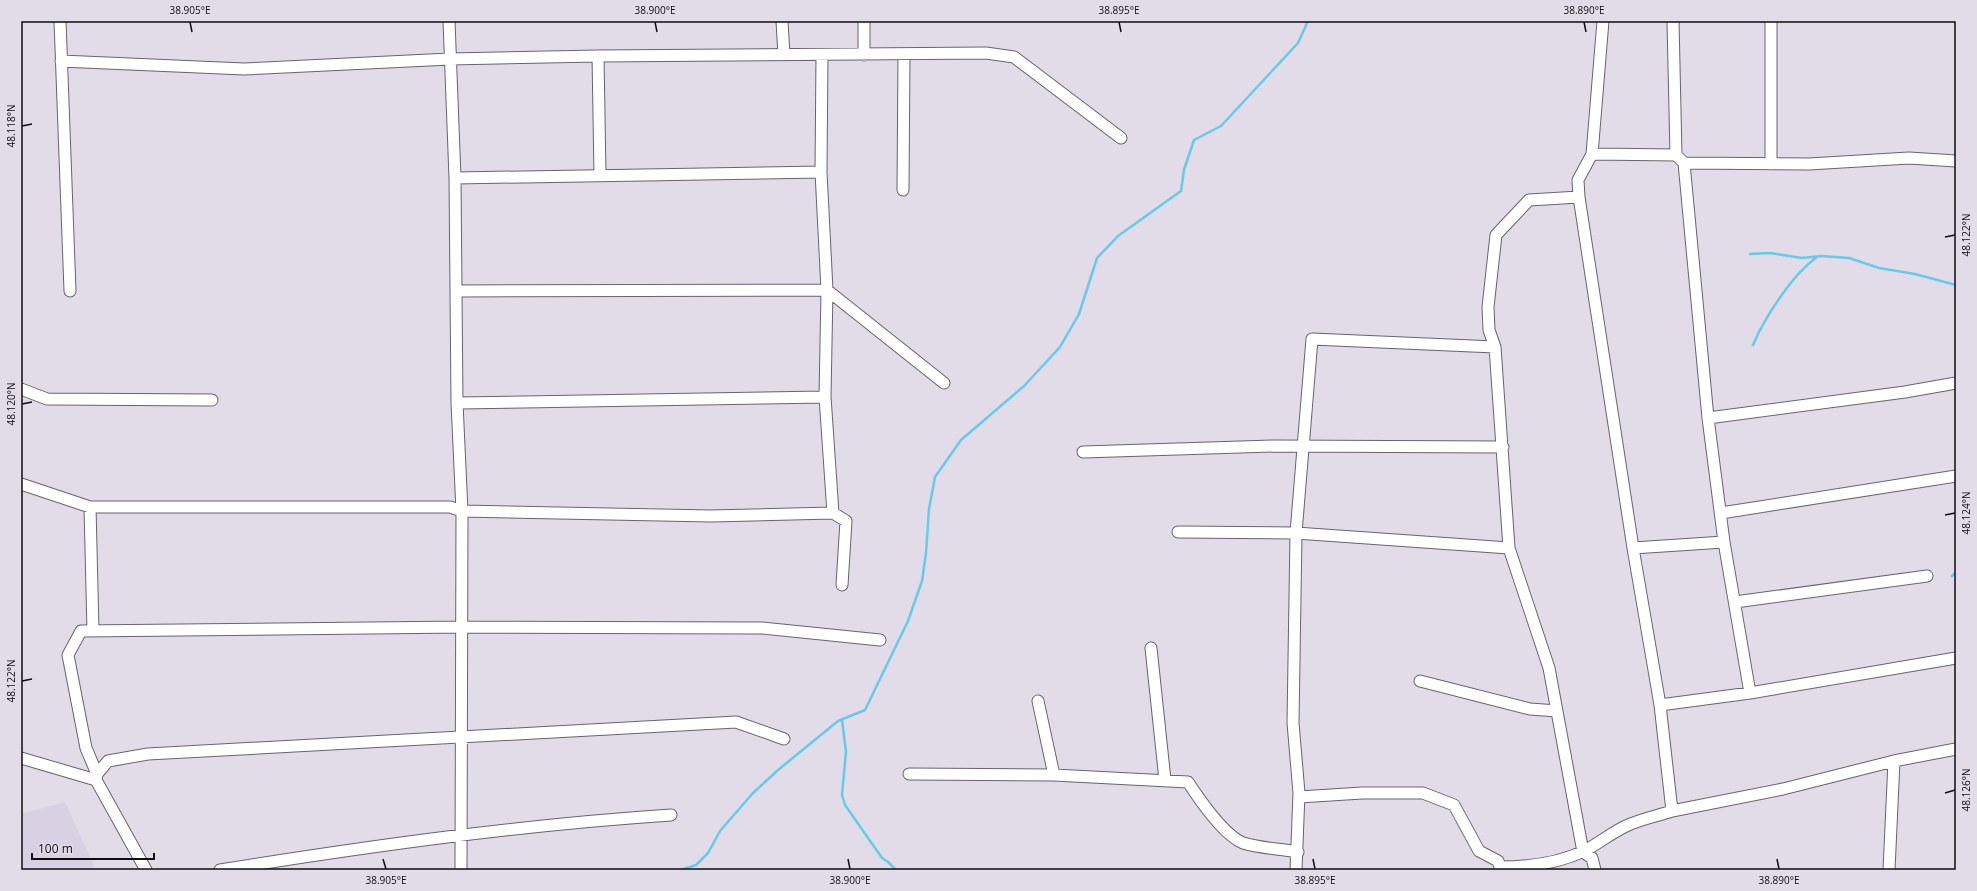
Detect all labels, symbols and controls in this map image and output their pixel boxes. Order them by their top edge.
text: 38.905°E [169,3,211,17]
text: 38.900°E [634,3,676,17]
text: 38.895°E [1098,3,1140,17]
text: 38.890°E [1563,3,1605,17]
text: 48.118°N [4,104,18,148]
text: 48.122°N [1959,213,1973,257]
text: 48.120°N [4,382,18,426]
text: 48.124°N [1959,491,1973,535]
text: 48.122°N [4,659,18,703]
text: 48.126°N [1959,768,1973,812]
scale bar [32,835,154,861]
text: 100 m [38,840,73,857]
text: 38.905°E [365,873,407,887]
text: 38.900°E [829,873,871,887]
text: 38.895°E [1294,873,1336,887]
text: 38.890°E [1758,873,1800,887]

